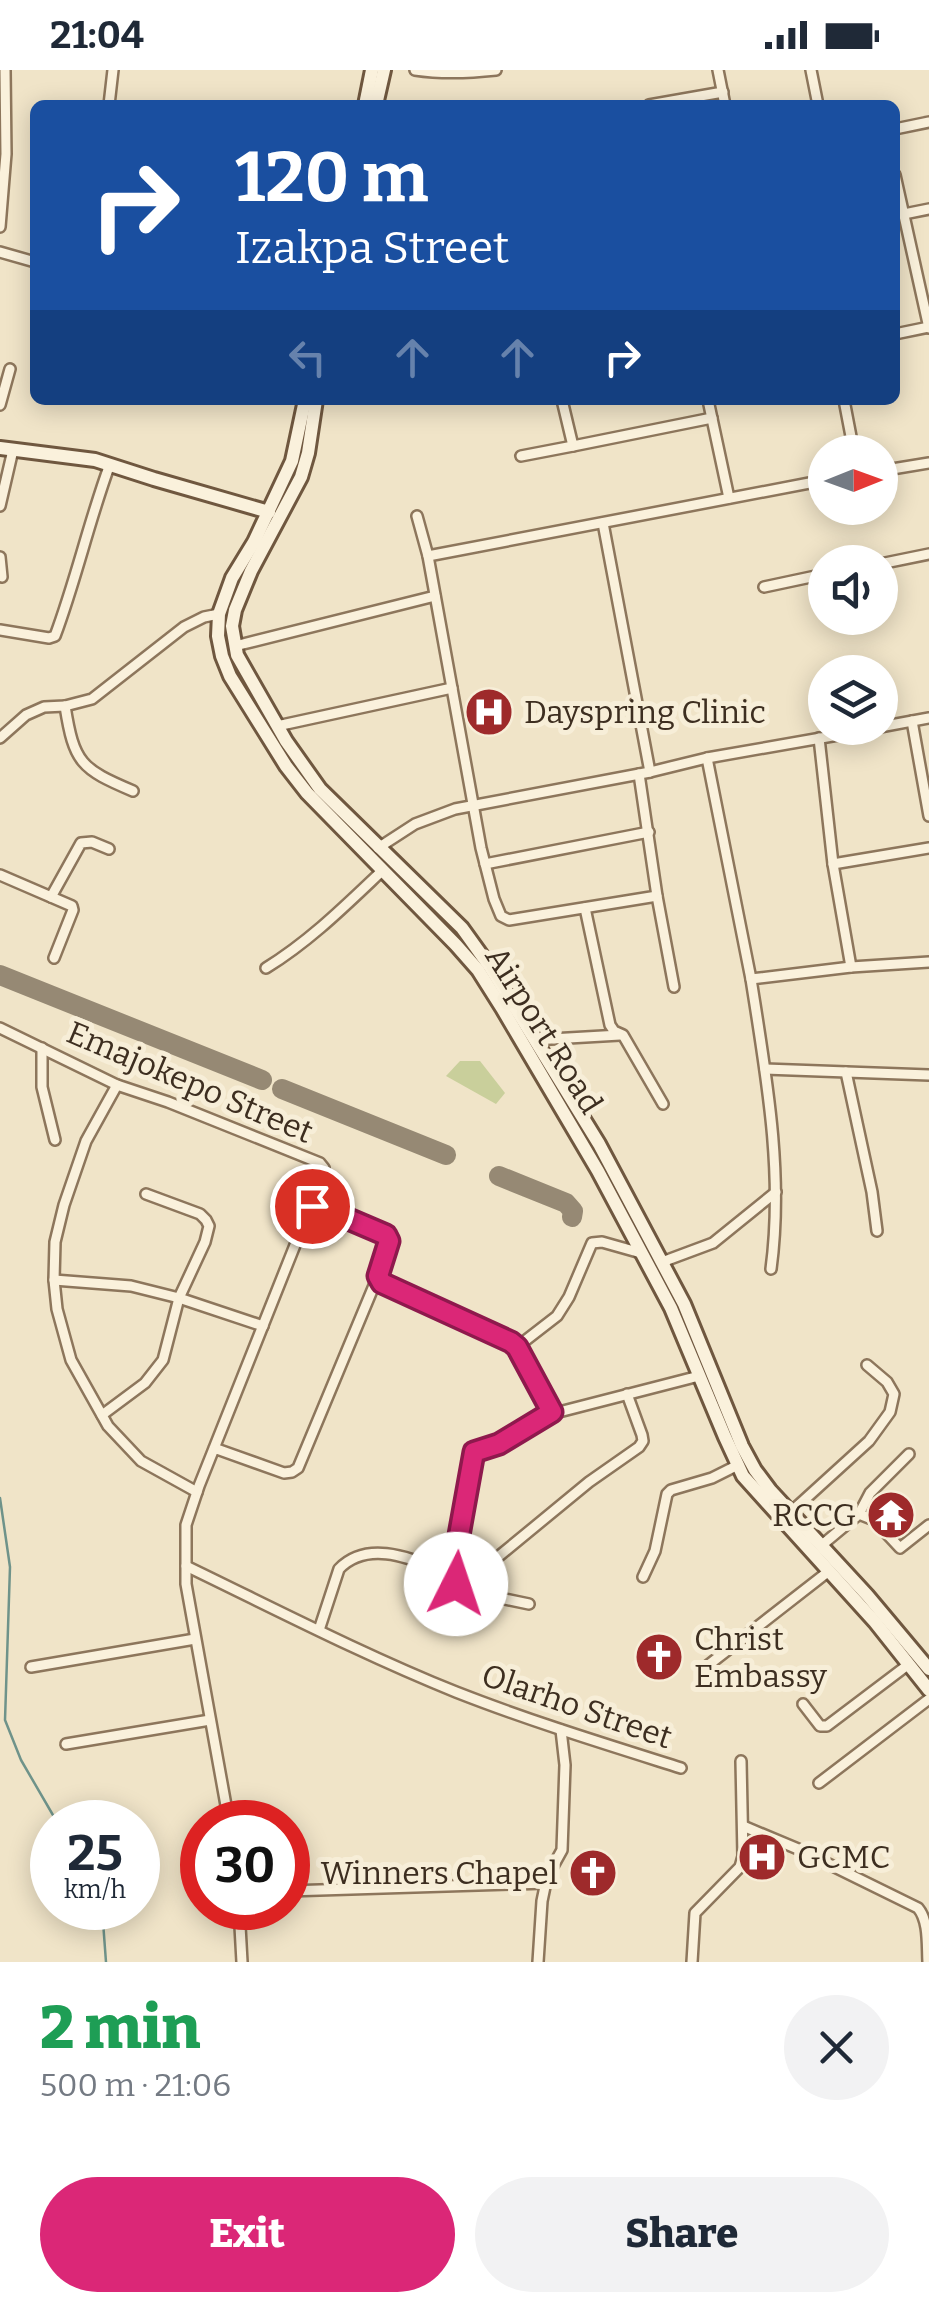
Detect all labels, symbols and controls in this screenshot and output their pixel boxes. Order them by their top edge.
text: 21:04 [50,12,144,58]
text: 120 m [235,136,428,220]
icon: right [70,140,200,270]
text: Izakpa Street [235,221,509,275]
icon: left [280,330,335,385]
icon: ahead [385,330,440,385]
icon: ahead [490,330,545,385]
icon: right [595,330,650,385]
north arrow [808,435,898,525]
map controls [808,435,898,745]
button: sound [808,545,898,635]
button: layers [808,655,898,745]
hospital icon: Dayspring Clinic [463,686,515,738]
place label: Dayspring Clinic [524,693,766,731]
street label: Airport Road [478,939,611,1121]
street label: Emajokepo Street [61,1013,319,1151]
pin [270,1164,355,1249]
icon: arrive [285,1179,340,1234]
temple icon: RCCG [865,1489,917,1541]
place label: RCCG [772,1496,856,1534]
position arrow [404,1532,508,1636]
place label: Christ Embassy [694,1620,828,1695]
church icon: Christ Embassy [633,1631,685,1683]
street label: Olarho Street [477,1656,677,1756]
speed limit sign: 30 [180,1800,310,1930]
text: 25 [67,1823,123,1883]
hospital icon: GCMC [736,1831,788,1883]
place label: GCMC [797,1838,890,1876]
church icon: Winners Chapel [567,1847,619,1899]
place label: Winners Chapel [321,1854,558,1892]
text: km/h [64,1875,126,1905]
text: 2 min [40,1992,200,2064]
button: close [784,1995,889,2100]
text: 500 m · 21:06 [40,2066,231,2104]
button: Exit [40,2177,455,2292]
button: Share [475,2177,889,2292]

